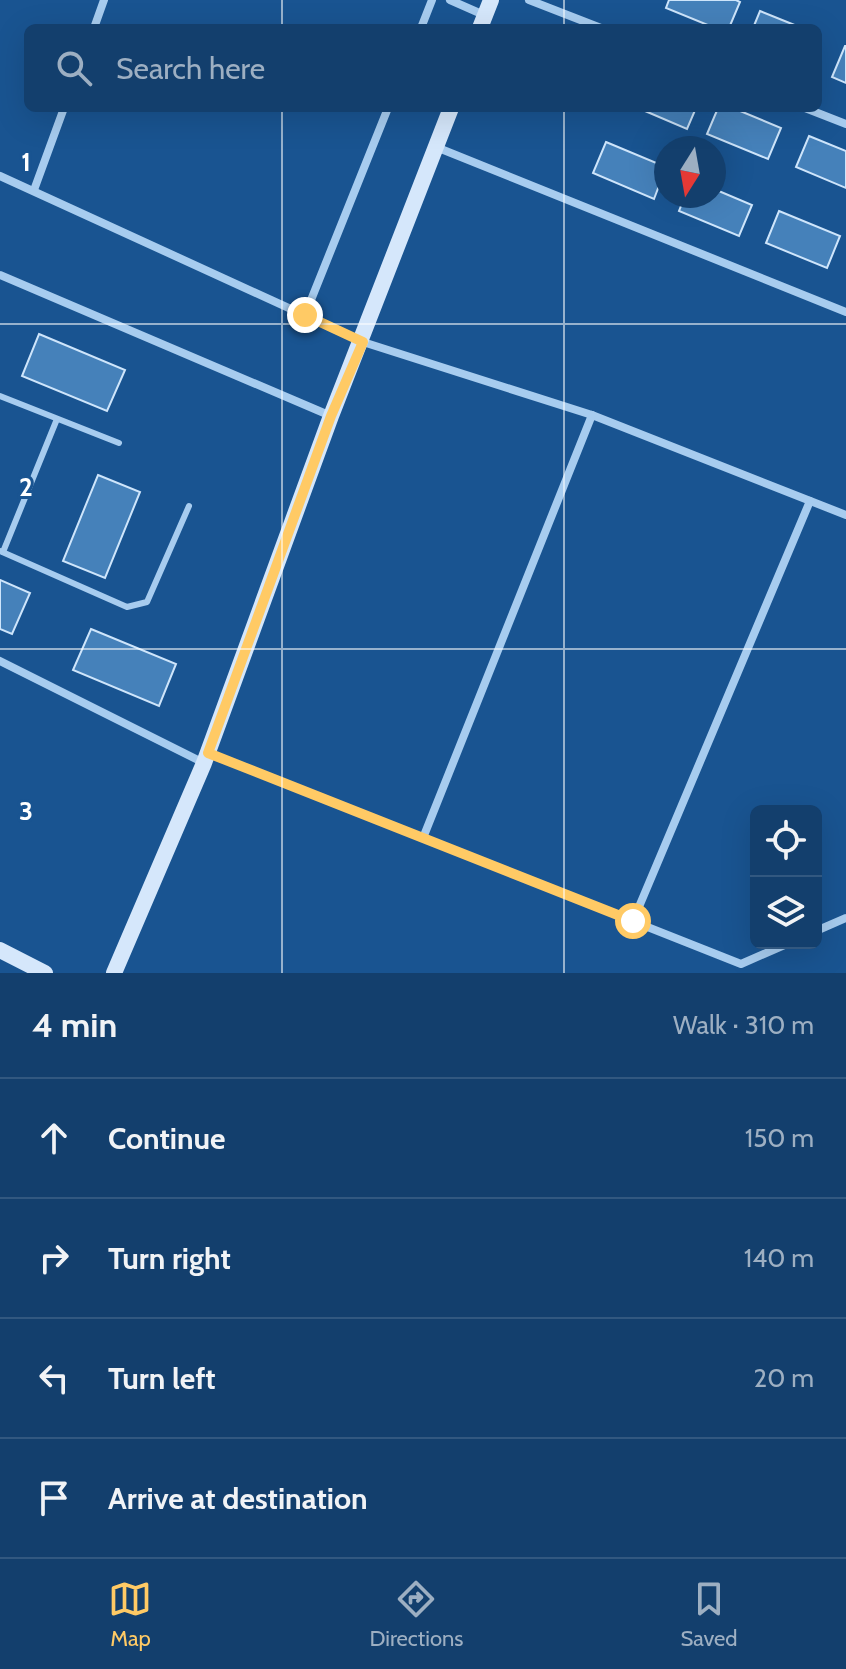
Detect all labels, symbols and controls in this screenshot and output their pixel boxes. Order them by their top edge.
search box [24,24,822,112]
icon: search [52,46,96,90]
text: Search here [116,50,265,87]
north arrow [654,136,726,208]
text: 1 [21,146,31,178]
route end [287,297,323,333]
text: 2 [19,471,33,503]
text: 3 [19,795,33,827]
map controls [750,805,822,949]
button: locate [750,805,822,877]
button: layers [750,877,822,949]
route start [615,903,651,939]
text: 4 min [32,1004,117,1046]
text: Walk · 310 m [673,1009,814,1041]
icon: ahead [32,1116,76,1160]
text: Continue [108,1120,225,1157]
text: 150 m [745,1122,814,1154]
icon: right [32,1236,76,1280]
text: Turn right [108,1240,231,1277]
text: 140 m [744,1242,814,1274]
icon: left [32,1356,76,1400]
text: Turn left [108,1360,216,1397]
text: 20 m [754,1362,814,1394]
icon: arrive [32,1476,76,1520]
text: Arrive at destination [108,1480,368,1517]
tab: Map [108,1577,152,1652]
tab: Directions [369,1577,463,1652]
tab: Saved [680,1577,738,1652]

